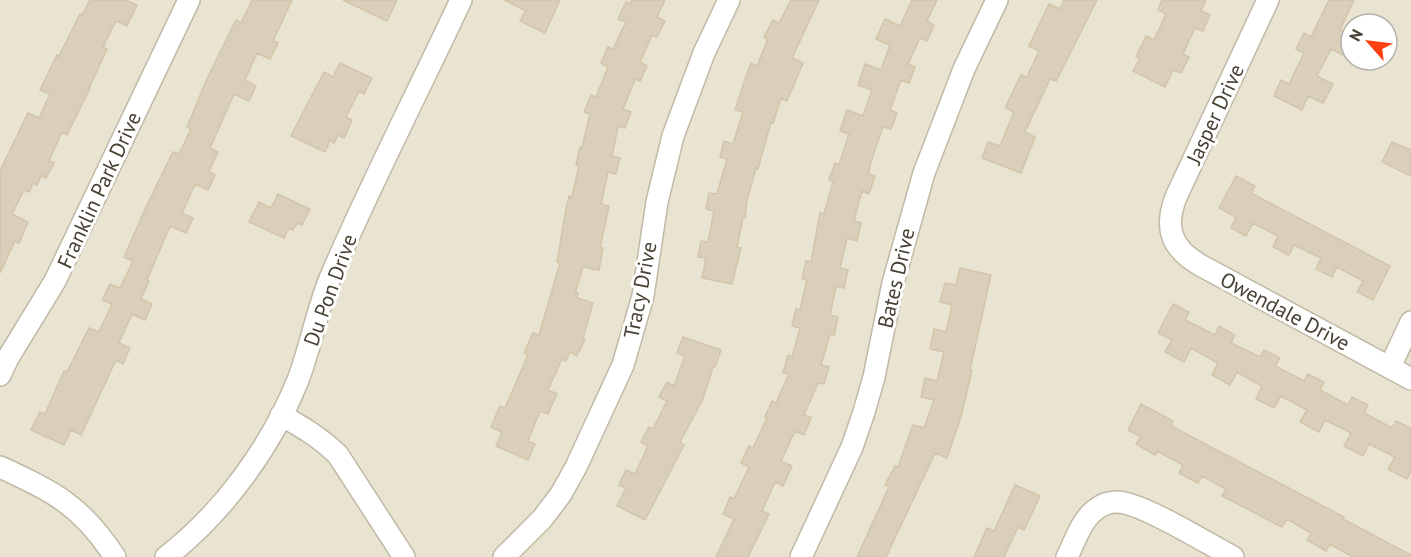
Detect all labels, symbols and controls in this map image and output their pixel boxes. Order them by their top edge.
north arrow [1339,12,1399,72]
text: N [1344,26,1367,44]
street label: Jasper Drive [1180,60,1250,169]
street label: Franklin Park Drive [51,107,147,273]
street label: Bates Drive [871,225,921,331]
street label: Du Pon Drive [297,230,363,350]
street label: Tracy Drive [617,239,663,341]
street label: Owendale Drive [1216,266,1354,356]

